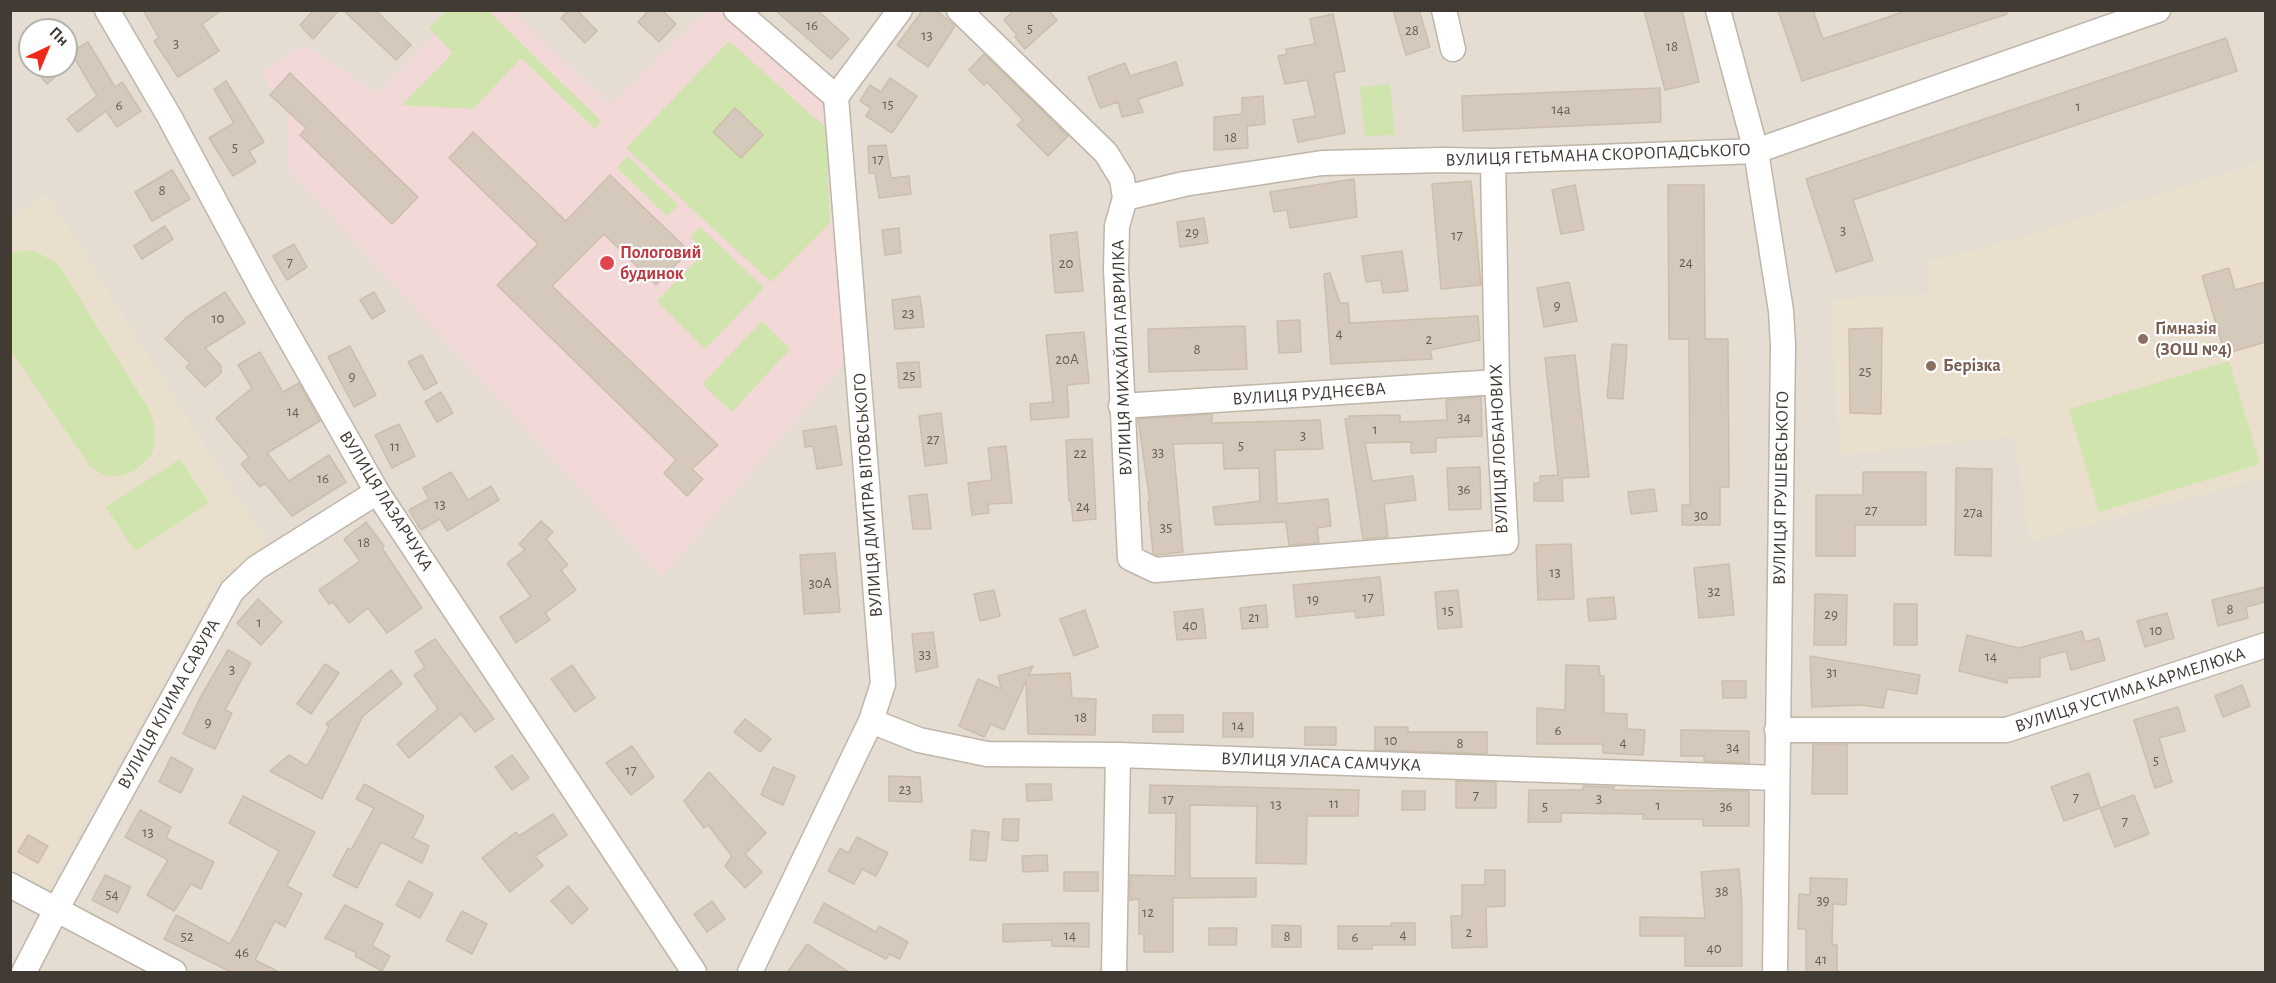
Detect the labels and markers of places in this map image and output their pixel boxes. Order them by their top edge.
place label: Пологовий будинок [620,242,701,284]
marker: Пологовий будинок [598,254,616,272]
place label: Гімназія (ЗОШ №4) [2155,318,2232,360]
marker: Гімназія (ЗОШ №4) [2136,332,2150,346]
place label: Берізка [1943,355,2001,377]
marker: Берізка [1924,359,1938,373]

